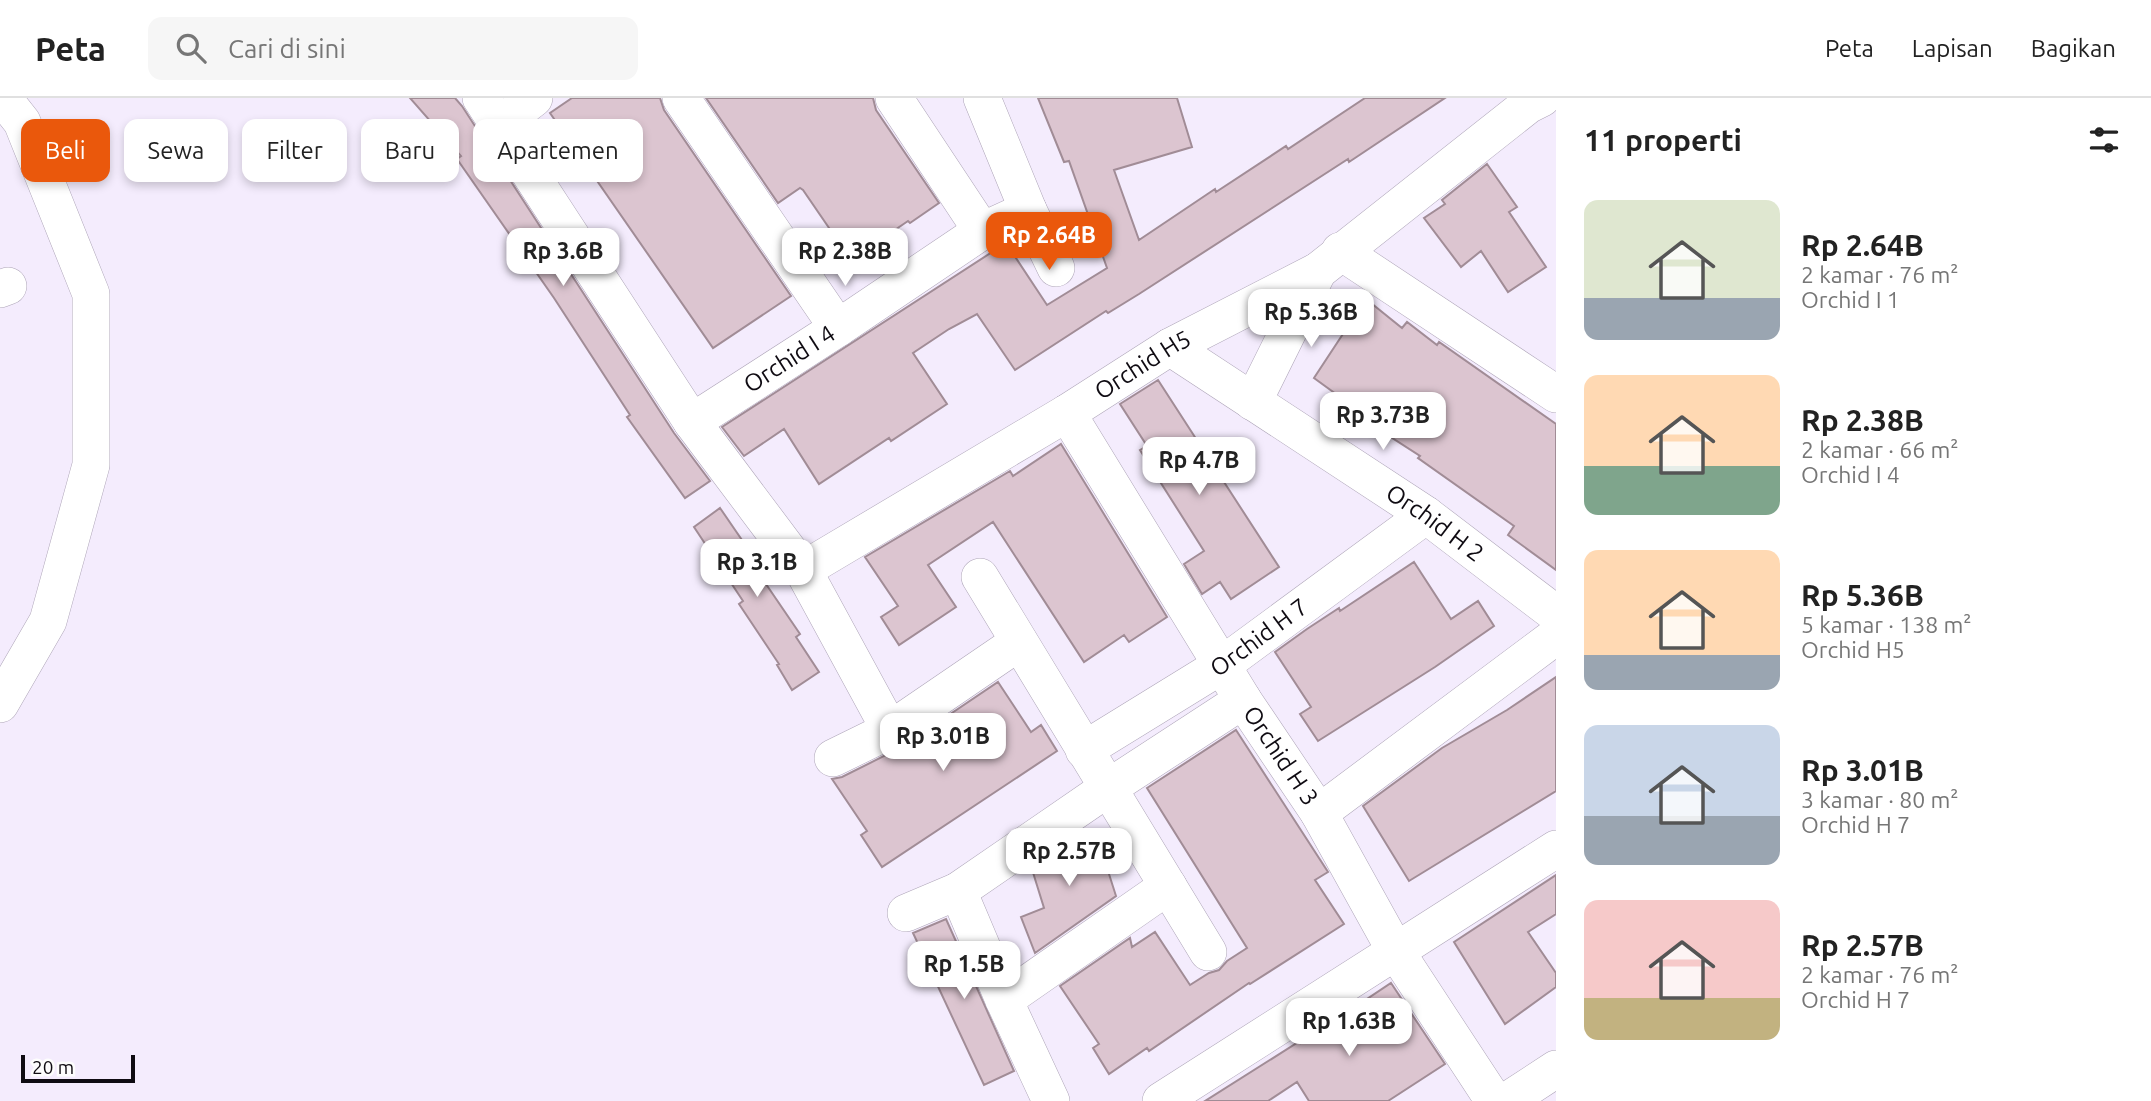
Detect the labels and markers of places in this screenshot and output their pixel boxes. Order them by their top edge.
pin: Rp 2.64B [977,212,1121,272]
pin: Rp 3.6B [498,228,628,288]
pin: Rp 2.38B [773,228,917,288]
pin: Rp 5.36B [1239,289,1383,349]
pin: Rp 3.73B [1311,392,1455,452]
pin: Rp 4.7B [1134,438,1264,497]
pin: Rp 3.1B [692,540,822,599]
pin: Rp 3.01B [871,714,1015,773]
pin: Rp 2.57B [997,828,1141,888]
pin: Rp 1.5B [899,942,1029,1001]
pin: Rp 1.63B [1277,998,1421,1058]

